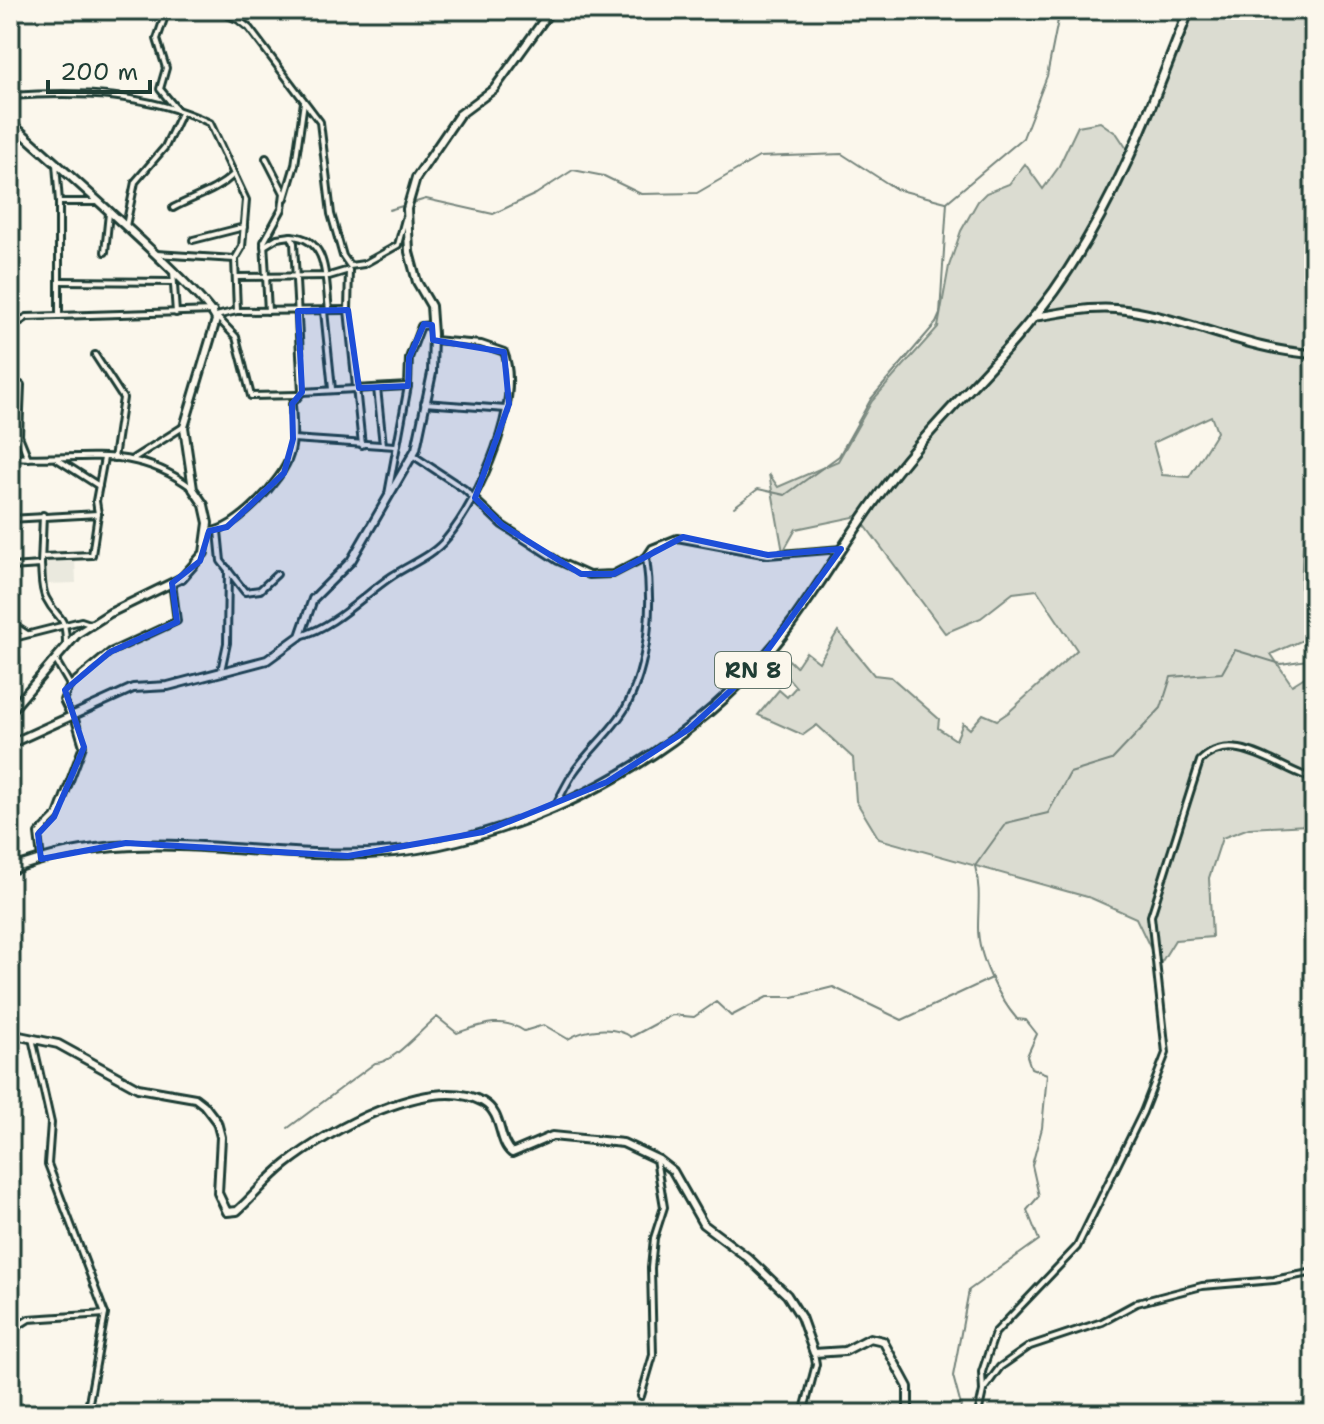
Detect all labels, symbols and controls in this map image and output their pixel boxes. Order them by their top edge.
scale bar [48,44,150,94]
text: 200 m [60,56,138,88]
road number: RN 8 [715,652,791,688]

